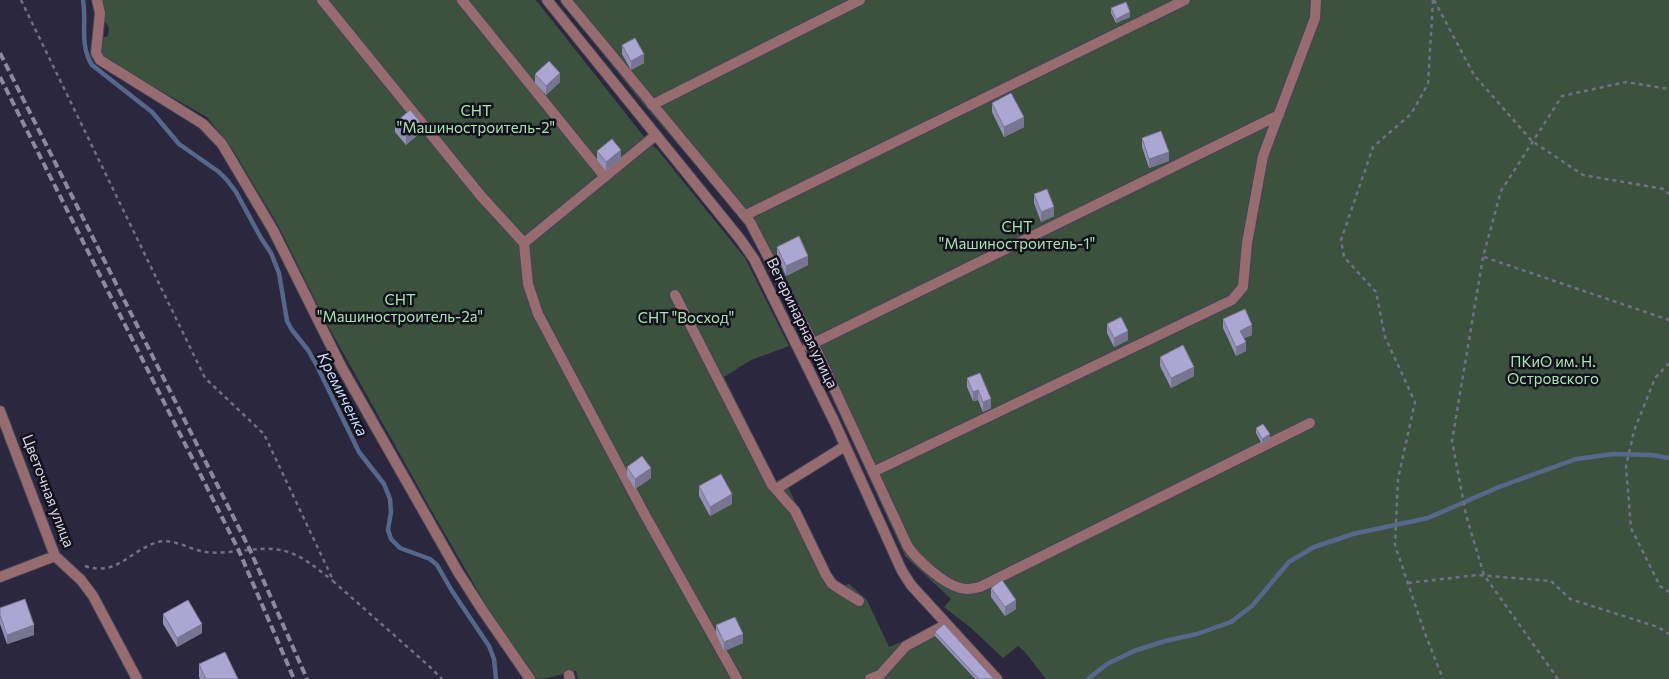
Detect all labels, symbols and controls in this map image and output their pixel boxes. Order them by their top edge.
park label: СНТ "Машиностроитель-2" [397,101,555,136]
park label: СНТ "Машиностроитель-1" [939,217,1095,252]
street label: Ветеринарная улица [763,254,842,391]
park label: СНТ "Машиностроитель-2а" [317,290,483,325]
park label: СНТ "Восход" [638,308,734,326]
water label: Кремиченка [314,348,373,439]
park label: ПКиО им. Н. Островского [1507,352,1599,387]
street label: Цветочная улица [19,432,79,550]

